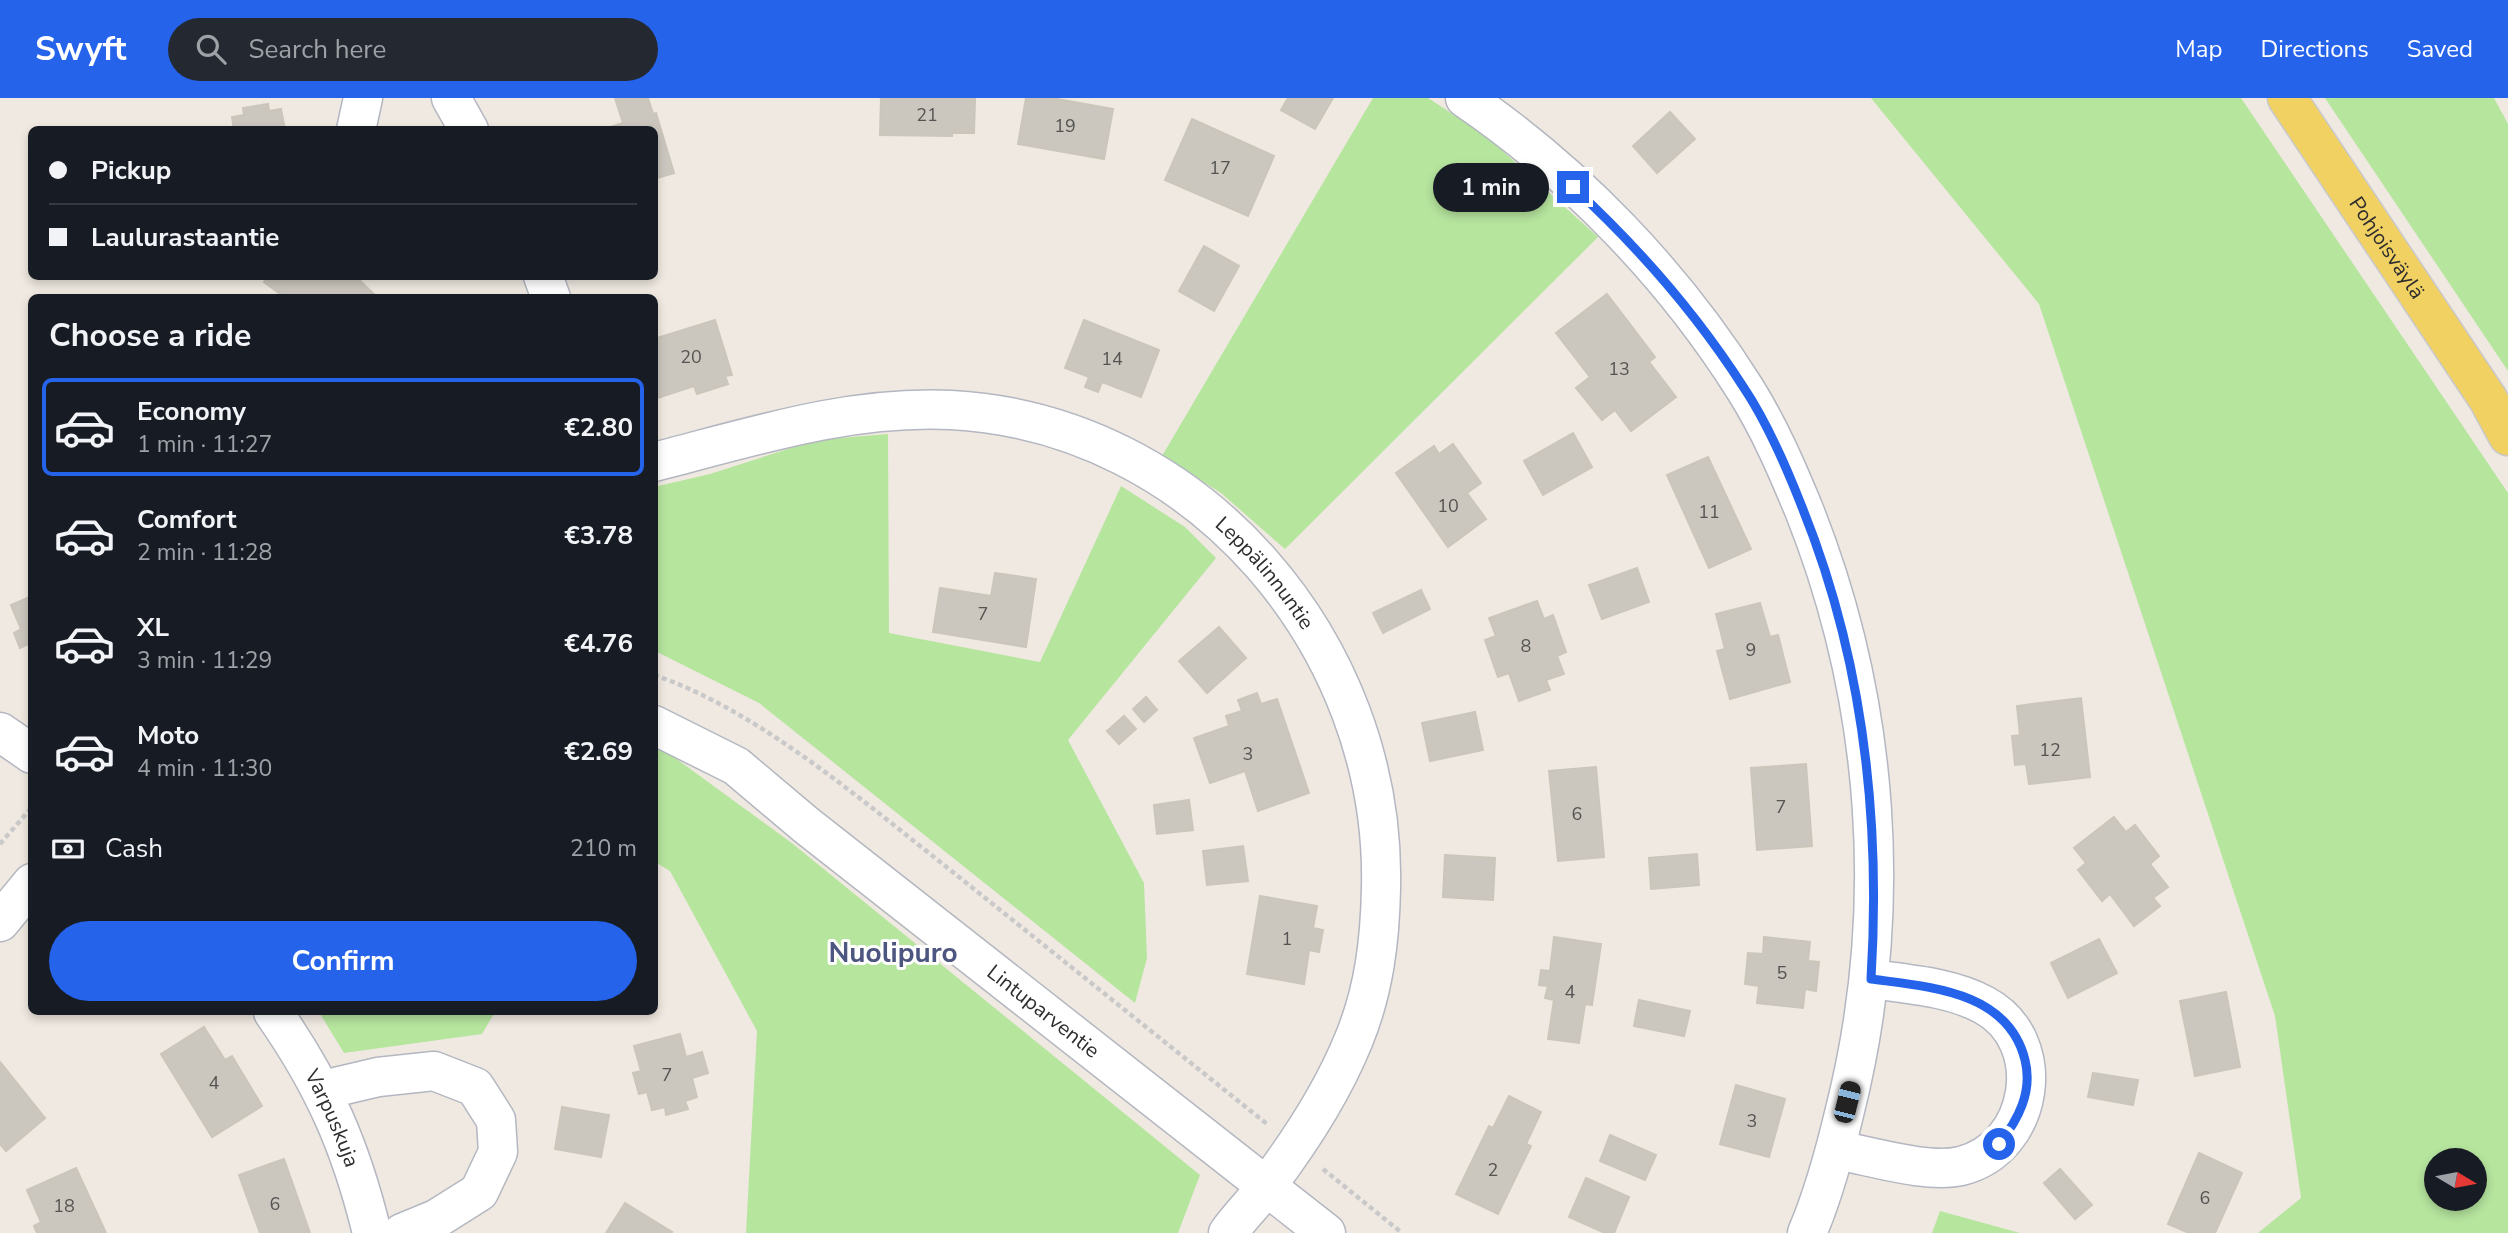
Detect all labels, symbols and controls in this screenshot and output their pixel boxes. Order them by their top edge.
search box [168,18,658,81]
text: Swyft [35,27,126,72]
icon: search [192,30,230,68]
text: Search here [248,32,386,67]
text: Map [2175,33,2222,65]
text: Directions [2260,33,2369,65]
text: Saved [2407,33,2473,65]
house number: 21 [916,103,938,127]
house number: 19 [1054,114,1076,138]
text: Pickup [91,153,171,188]
house number: 17 [1209,156,1231,180]
callout: 1 min [1433,162,1548,212]
route end [1557,171,1589,203]
text: 1 min [1461,172,1521,203]
street label: Pohjoisväylä [2343,191,2431,304]
text: Laulurastaantie [91,220,279,255]
text: Choose a ride [49,314,251,357]
house number: 20 [680,345,702,369]
house number: 14 [1101,347,1123,371]
house number: 13 [1608,357,1630,381]
text: Economy [137,394,246,429]
icon: car [53,396,116,459]
text: €2.80 [564,410,633,445]
text: 1 min · 11:27 [137,429,272,460]
house number: 10 [1437,494,1459,518]
house number: 11 [1698,500,1720,524]
text: Comfort [137,502,237,537]
icon: car [53,504,116,567]
street label: Leppälinnuntie [1209,510,1321,635]
text: €3.78 [564,518,633,553]
text: 2 min · 11:28 [137,537,272,568]
house number: 7 [978,602,988,626]
text: XL [137,610,169,645]
icon: car [53,612,116,675]
text: €4.76 [564,626,633,661]
house number: 8 [1521,634,1531,658]
house number: 9 [1746,638,1756,662]
text: 3 min · 11:29 [137,645,272,676]
text: Moto [137,718,199,753]
icon: car [53,720,116,783]
text: €2.69 [564,734,633,769]
house number: 12 [2039,738,2061,762]
house number: 3 [1243,742,1253,766]
text: 4 min · 11:30 [137,753,272,784]
house number: 7 [1776,795,1786,819]
house number: 6 [1572,802,1582,826]
icon: cash [49,830,87,868]
text: Cash [105,831,163,866]
text: 210 m [570,833,637,864]
button: Confirm [49,921,637,1001]
house number: 1 [1282,927,1292,951]
district label: Nuolipuro [828,934,958,972]
street label: Lintuparventie [981,958,1106,1064]
house number: 5 [1777,961,1787,985]
house number: 4 [1565,980,1576,1004]
street label: Varpuskuja [298,1063,366,1171]
house number: 7 [662,1063,672,1087]
house number: 4 [209,1071,220,1095]
car [1832,1079,1863,1125]
house number: 3 [1747,1109,1757,1133]
route start [1983,1128,2015,1160]
north arrow [2424,1148,2487,1211]
map controls [2424,1148,2487,1211]
house number: 2 [1488,1158,1498,1182]
house number: 6 [2200,1186,2210,1210]
house number: 6 [270,1192,280,1216]
house number: 18 [53,1194,75,1218]

